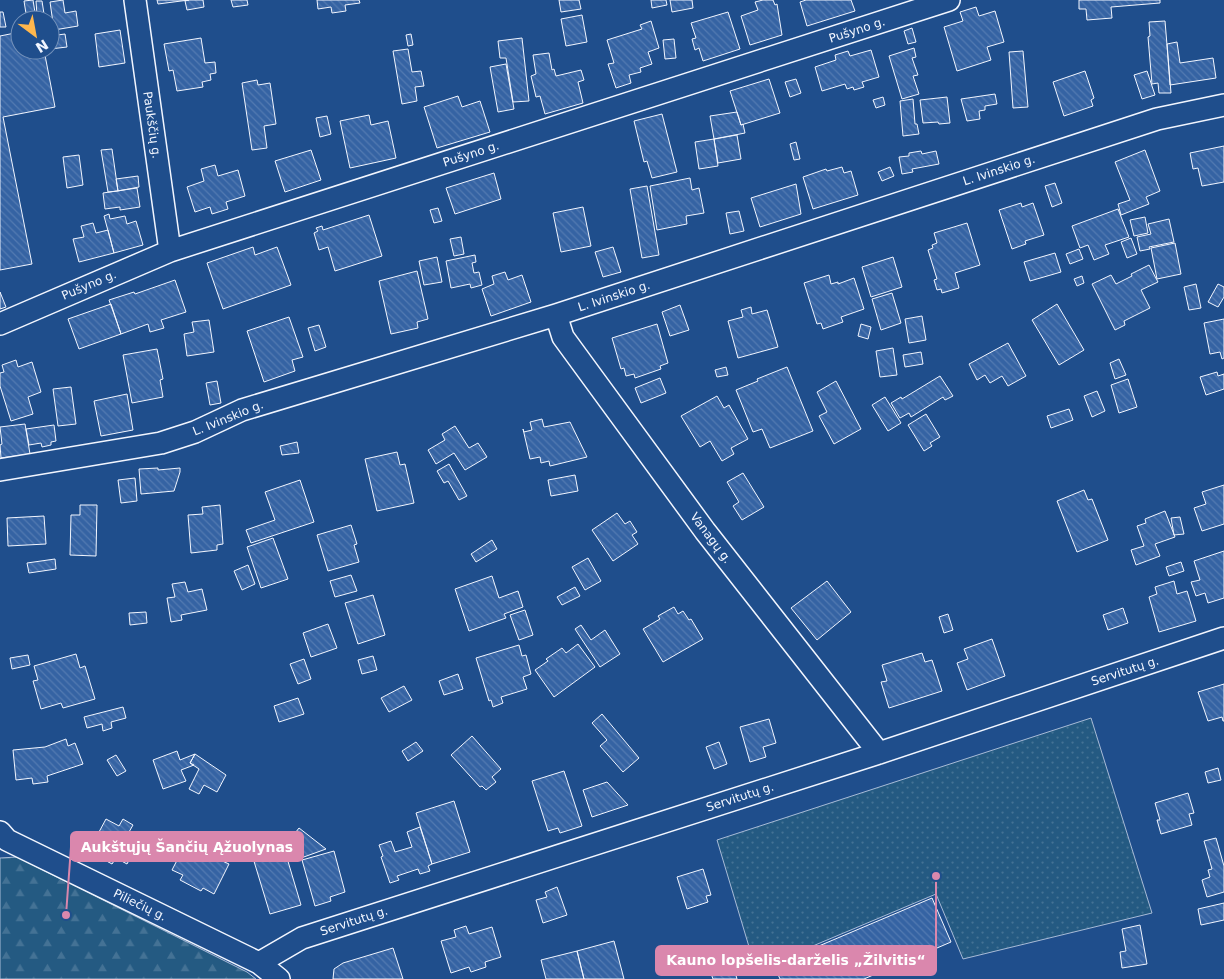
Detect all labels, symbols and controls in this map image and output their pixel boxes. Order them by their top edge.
north arrow [10,10,60,60]
street label: Pušyno g. [827,14,887,46]
text: N [33,36,51,56]
street label: Paukščių g. [140,91,164,159]
street label: Pušyno g. [441,138,501,170]
street label: L. Ivinskio g. [961,152,1037,188]
street label: Pušyno g. [59,267,119,303]
street label: L. Ivinskio g. [576,278,652,314]
street label: L. Ivinskio g. [191,397,265,439]
street label: Vanagų g. [687,510,735,566]
street label: Servitutų g. [1089,653,1161,689]
street label: Servitutų g. [704,779,776,815]
callout: Aukštųjų Šančių Ąžuolynas [71,832,303,861]
text: Aukštųjų Šančių Ąžuolynas [81,838,293,855]
street label: Piliečių g. [111,886,169,924]
street label: Servitutų g. [318,903,390,939]
callout: Kauno lopšelis-darželis „Žilvitis“ [656,946,936,975]
text: Kauno lopšelis-darželis „Žilvitis“ [666,952,926,968]

